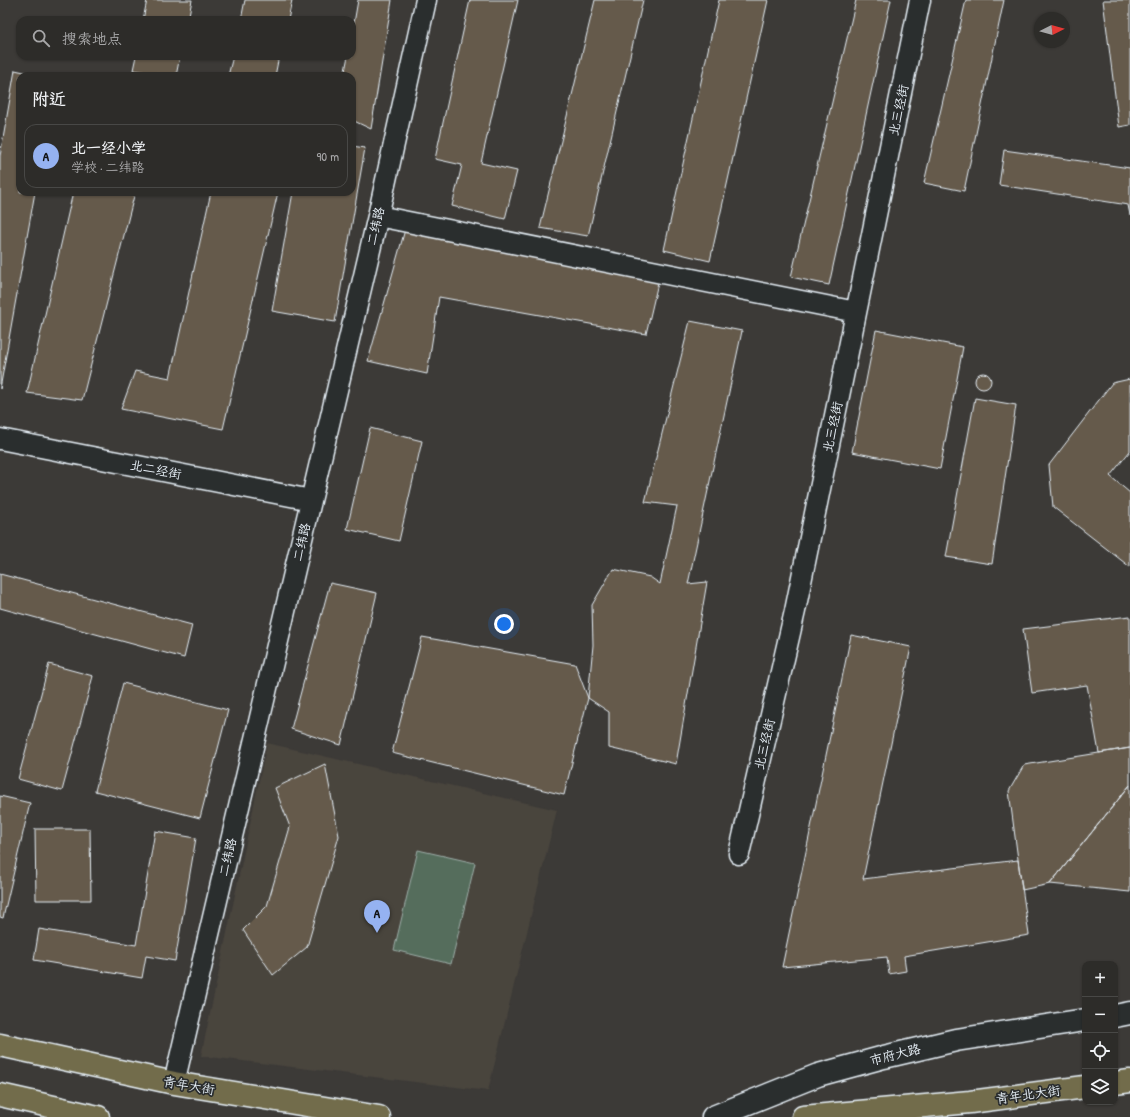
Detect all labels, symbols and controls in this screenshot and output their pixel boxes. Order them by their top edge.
north arrow [1034,12,1070,48]
search box [16,16,356,60]
icon: search [30,27,52,49]
text: 搜索地点 [62,28,122,49]
street label: 北三经街 [884,83,912,137]
text: 附近 [32,87,66,110]
text: 北一经小学 [71,137,146,158]
text: A [43,147,49,165]
text: 90 m [317,147,339,165]
text: 学校 · 二纬路 [71,158,145,176]
street label: 二纬路 [362,205,388,247]
street label: 北三经街 [818,400,846,454]
street label: 北二经街 [129,455,183,483]
street label: 二纬路 [288,521,314,563]
your location [494,614,514,634]
street label: 北三经街 [749,717,779,771]
street label: 二纬路 [214,836,240,878]
pin: A [364,900,390,933]
map controls [1082,961,1118,1105]
button: + [1082,961,1118,997]
button: − [1082,997,1118,1033]
button: locate [1082,1033,1118,1069]
street label: 市府大路 [868,1039,922,1069]
button: layers [1082,1069,1118,1105]
street label: 青年大街 [162,1072,216,1098]
street label: 青年北大街 [995,1081,1061,1107]

